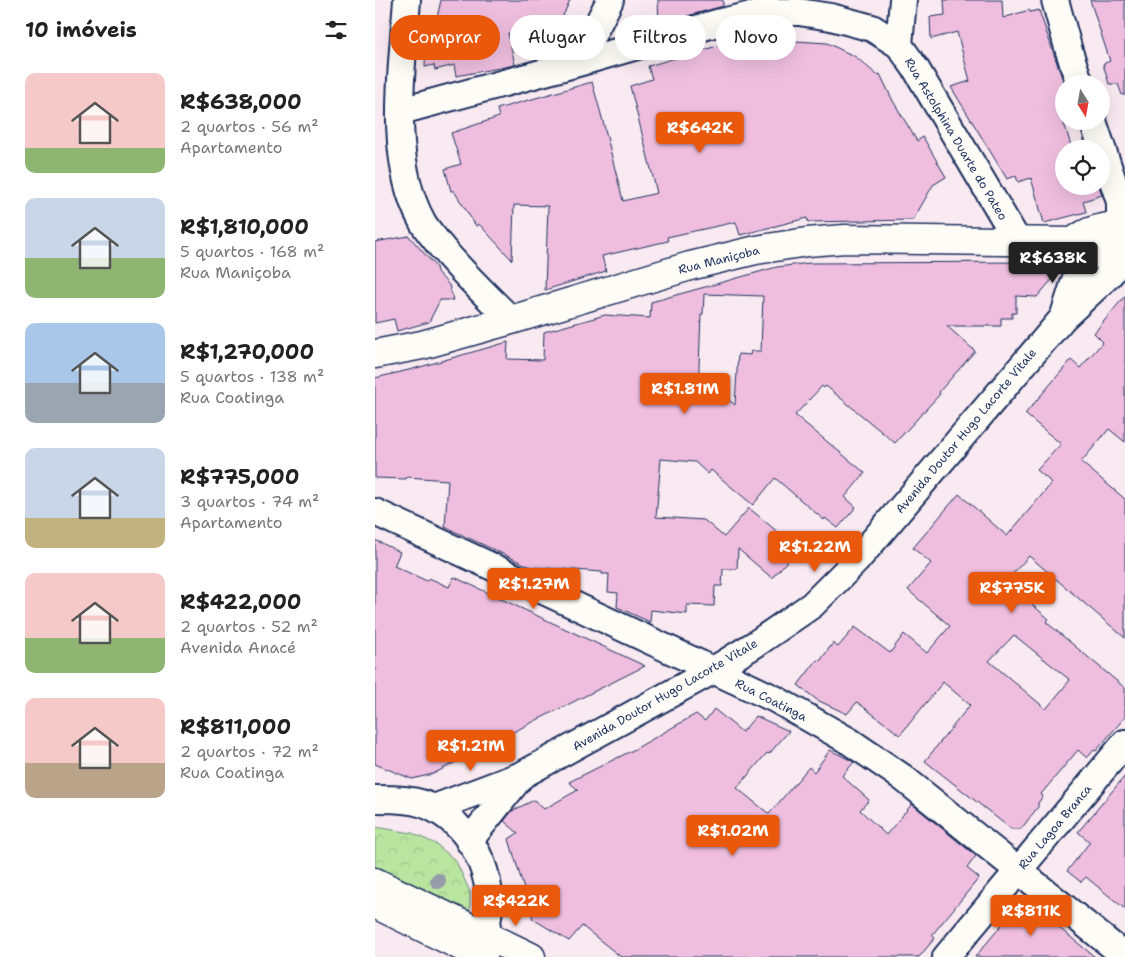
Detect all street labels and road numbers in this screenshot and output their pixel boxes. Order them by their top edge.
street label: Rua Astolphina Duarte do Pateo [901,55,1011,223]
street label: Rua Maniçoba [677,242,762,278]
street label: Avenida Doutor Hugo Lacorte Vitale [892,345,1040,517]
street label: Avenida Doutor Hugo Lacorte Vitale [570,635,761,755]
street label: Rua Coatinga [733,675,810,725]
street label: Rua Lagoa Branca [1015,781,1096,873]

